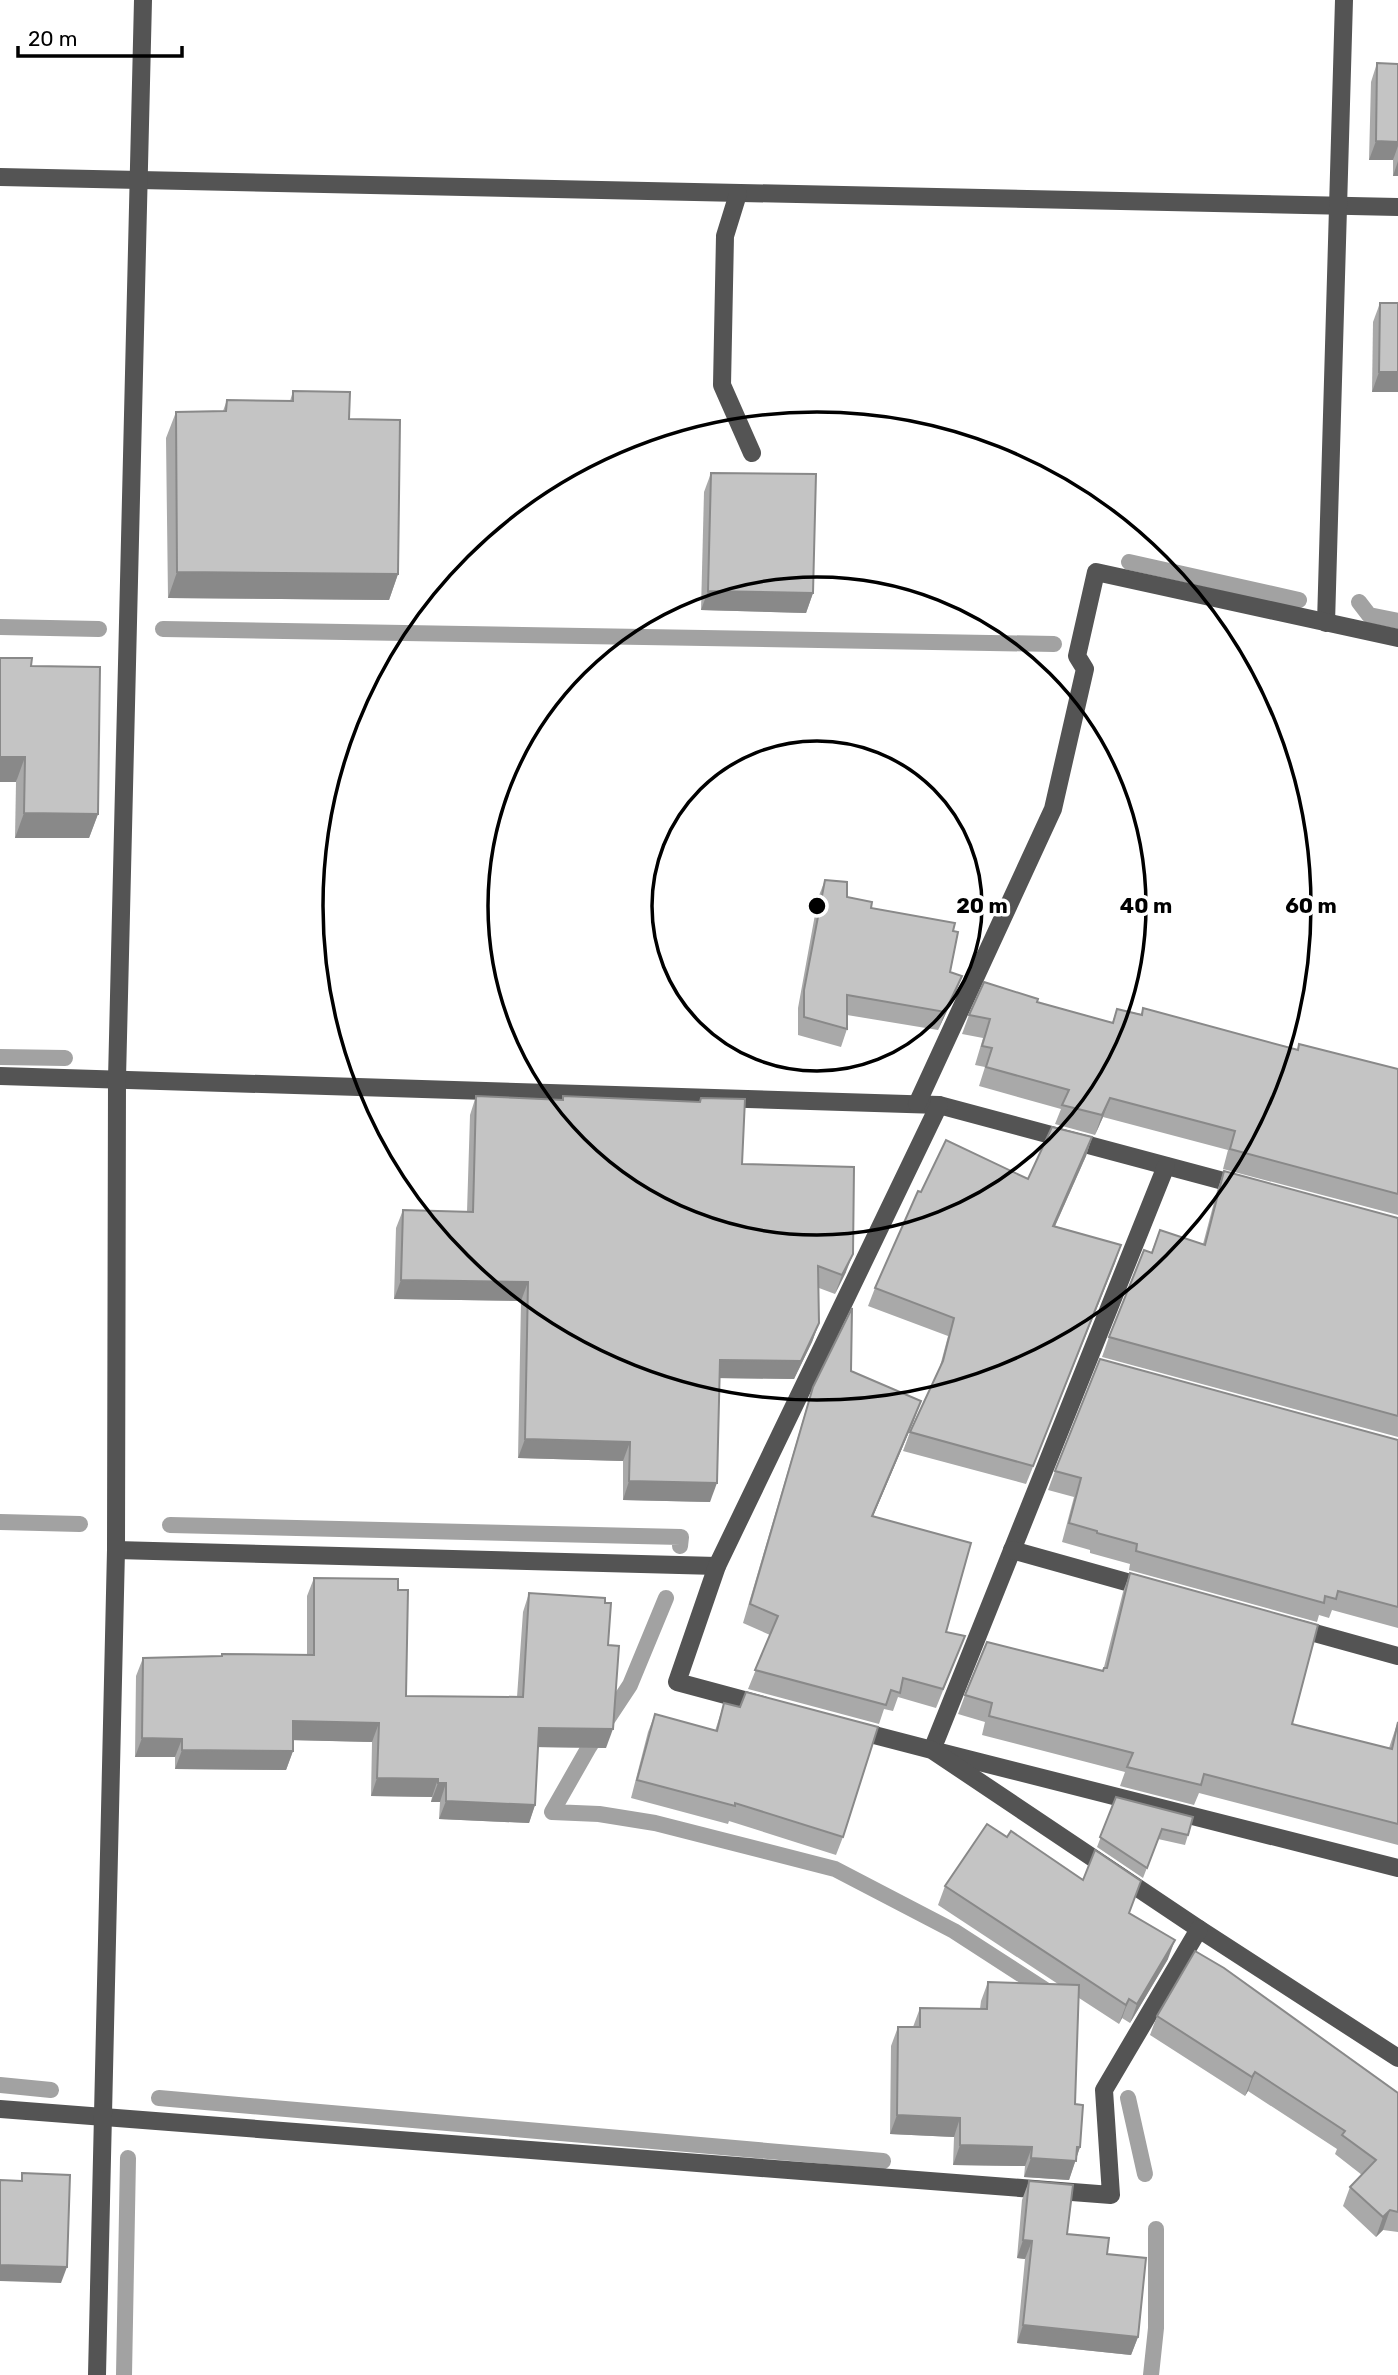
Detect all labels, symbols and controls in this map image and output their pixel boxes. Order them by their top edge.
scale bar [18,14,182,58]
text: 20 m [28,26,77,51]
text: 20 m [956,893,1008,918]
text: 40 m [1120,893,1172,918]
text: 60 m [1285,893,1337,918]
centre of rings [805,894,829,918]

